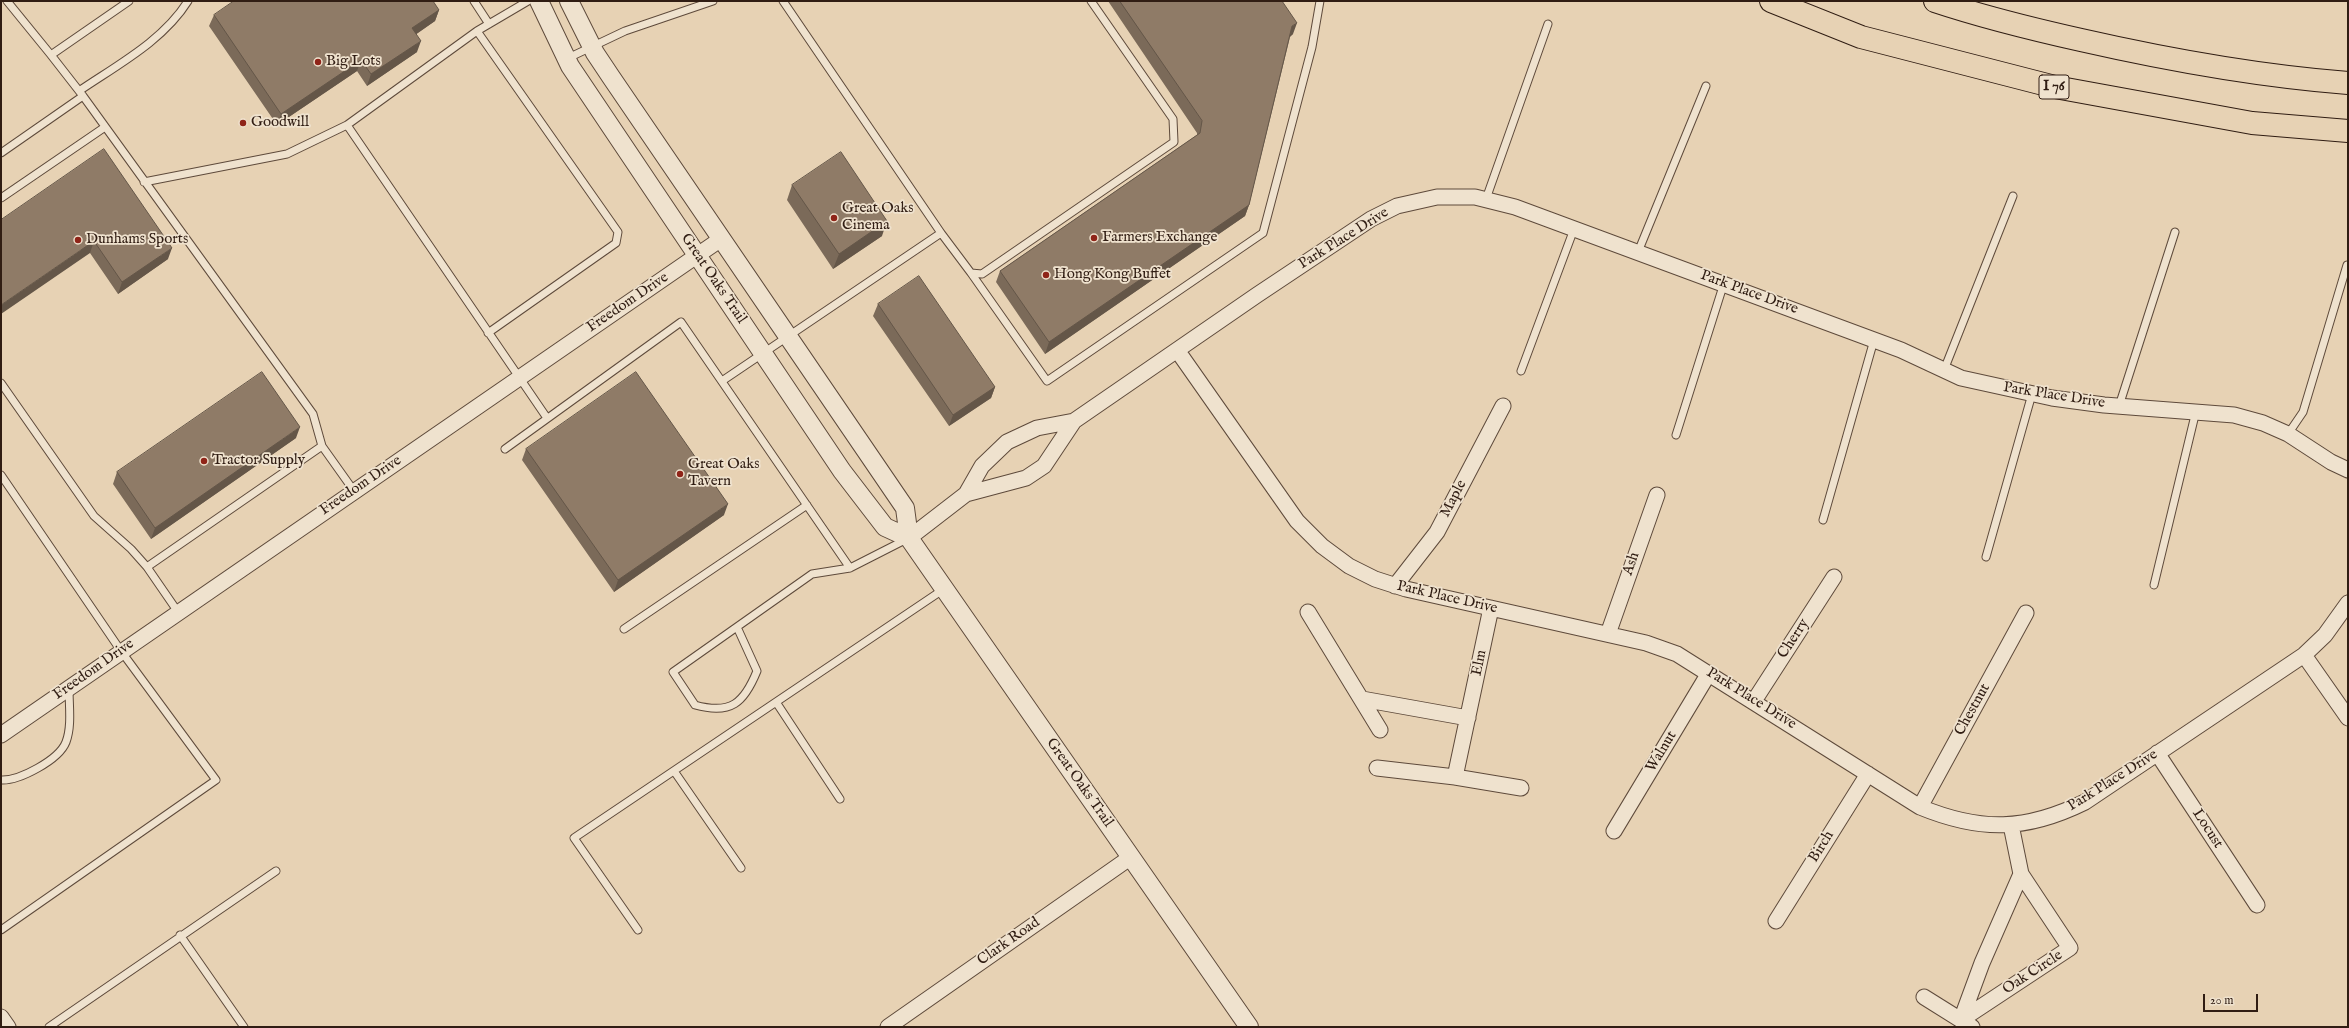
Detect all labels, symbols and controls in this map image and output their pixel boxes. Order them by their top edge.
place label: Big Lots [326,53,381,71]
marker: Big Lots [313,57,323,67]
road number: I 76 [2039,75,2069,99]
place label: Goodwill [251,114,309,132]
marker: Goodwill [238,118,248,128]
place label: Great Oaks Cinema [842,200,913,235]
street label: Park Place Drive [1296,204,1392,274]
marker: Great Oaks Cinema [829,213,839,223]
place label: Farmers Exchange [1102,229,1217,247]
place label: Dunhams Sports [86,231,188,249]
street label: Great Oaks Trail [676,231,750,327]
marker: Farmers Exchange [1089,233,1099,243]
marker: Dunhams Sports [73,235,83,245]
place label: Hong Kong Buffet [1054,266,1171,284]
street label: Park Place Drive [1698,267,1800,319]
street label: Freedom Drive [584,269,672,337]
marker: Hong Kong Buffet [1041,270,1051,280]
street label: Park Place Drive [2002,379,2106,413]
place label: Tractor Supply [212,452,305,470]
street label: Freedom Drive [317,452,405,520]
marker: Tractor Supply [199,456,209,466]
place label: Great Oaks Tavern [688,456,759,491]
marker: Great Oaks Tavern [675,469,685,479]
street label: Maple [1437,477,1471,521]
street label: Ash [1620,550,1644,578]
street label: Park Place Drive [1395,578,1499,618]
street label: Cherry [1774,616,1814,662]
street label: Freedom Drive [50,636,138,704]
street label: Elm [1468,648,1492,678]
street label: Park Place Drive [1703,664,1799,734]
street label: Chestnut [1951,681,1995,739]
street label: Walnut [1643,728,1681,776]
street label: Great Oaks Trail [1042,735,1116,831]
street label: Park Place Drive [2065,746,2161,816]
street label: Locust [2188,806,2226,852]
street label: Birch [1805,828,1839,866]
street label: Clark Road [974,914,1044,970]
street label: Oak Circle [2000,947,2066,999]
scale bar [2205,986,2260,1012]
text: 20 m [2210,993,2233,1008]

